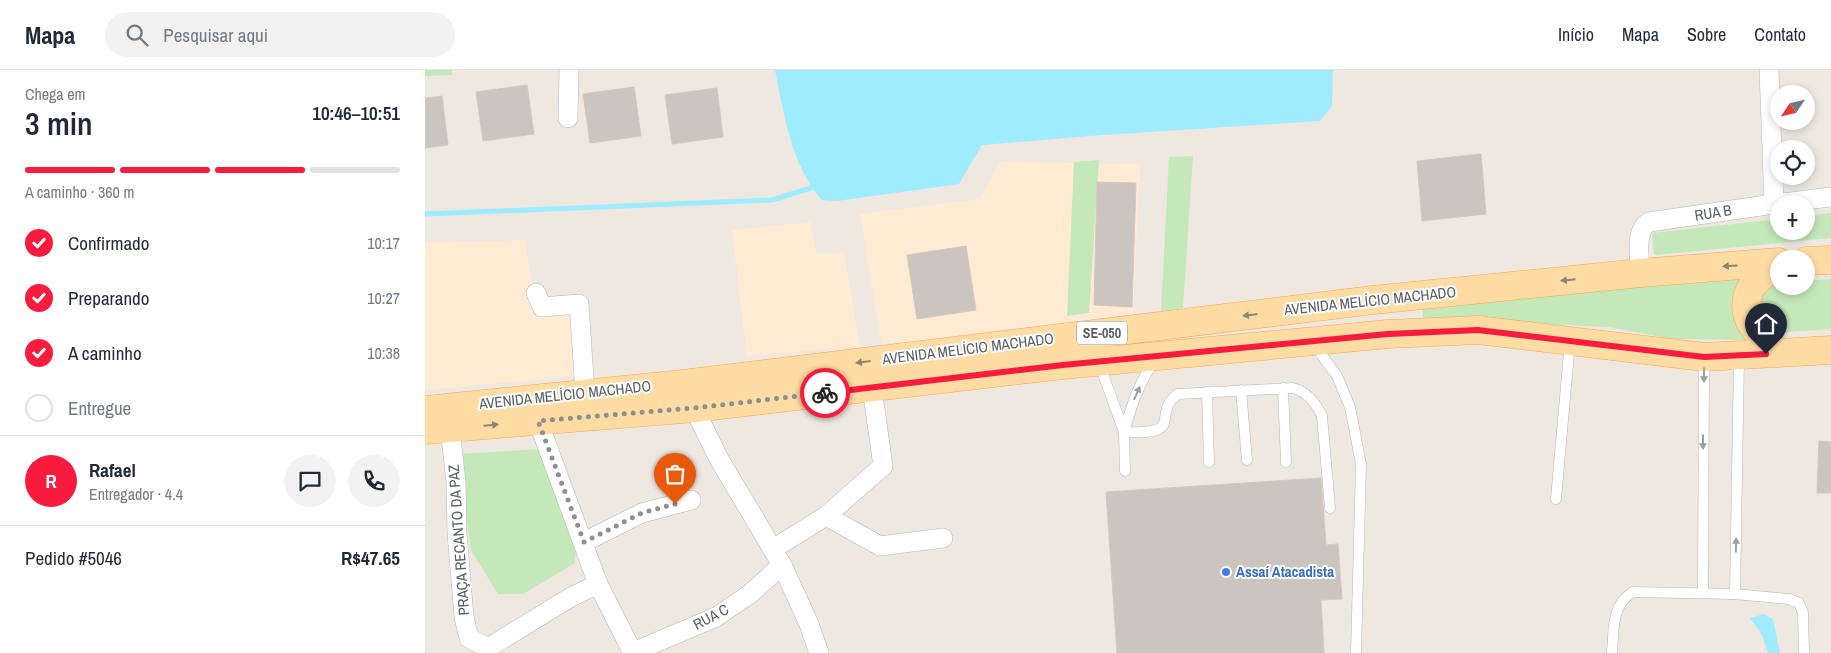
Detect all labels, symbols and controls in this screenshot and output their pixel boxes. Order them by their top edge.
search box [105,12,455,57]
text: Mapa [25,19,75,51]
icon: search [123,21,151,49]
text: Pesquisar aqui [163,22,268,48]
text: Início [1558,22,1594,47]
text: Mapa [1622,22,1659,47]
text: Sobre [1687,22,1726,47]
text: Contato [1754,22,1806,47]
text: Chega em [25,83,86,105]
north arrow [1770,85,1815,130]
map controls [1770,85,1815,295]
text: 10:46–10:51 [312,100,400,126]
text: 3 min [25,102,93,145]
button: locate [1770,140,1815,185]
text: A caminho · 360 m [25,181,134,203]
button: + [1770,195,1815,240]
street label: RUA B [1693,199,1733,226]
icon: check [25,229,53,257]
text: Confirmado [68,230,149,256]
text: 10:17 [367,232,400,254]
button: − [1770,250,1815,295]
one-way arrow [1722,262,1738,270]
one-way arrow [1560,276,1576,284]
street label: AVENIDA MELÍCIO MACHADO [1282,281,1457,320]
icon: check [25,284,53,312]
text: Preparando [68,285,149,311]
text: 10:27 [367,287,400,309]
pin [1745,303,1787,354]
icon: home [1752,310,1780,338]
one-way arrow [1242,311,1258,319]
road number: SE-050 [1077,322,1127,344]
street label: AVENIDA MELÍCIO MACHADO [880,328,1055,370]
icon: check [25,339,53,367]
text: A caminho [68,340,142,366]
text: 10:38 [367,342,400,364]
one-way arrow [855,358,871,366]
courier [800,368,850,418]
one-way arrow [1700,368,1708,384]
street label: AVENIDA MELÍCIO MACHADO [477,375,652,414]
icon: bike [811,379,839,407]
one-way arrow [1134,386,1142,400]
text: Entregue [68,395,131,421]
one-way arrow [483,421,499,429]
one-way arrow [1699,434,1707,450]
pin [654,453,696,504]
button: chat [284,455,336,507]
button: phone [348,455,400,507]
text: Rafael [89,457,136,483]
icon: bag [661,460,689,488]
street label: PRAÇA RECANTO DA PAZ [443,463,474,616]
text: R [45,468,57,494]
text: Entregador · 4.4 [89,483,183,505]
one-way arrow [1732,537,1740,553]
text: Pedido #5046 [25,545,122,571]
text: R$47.65 [341,545,400,571]
place label: Assaí Atacadista [1236,561,1334,582]
marker: Assaí Atacadista [1220,566,1232,578]
street label: RUA C [689,598,732,635]

